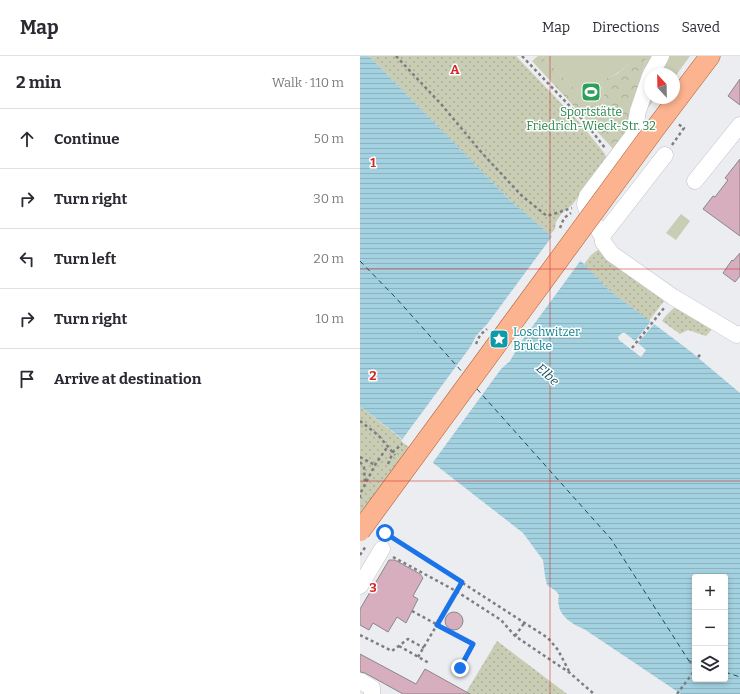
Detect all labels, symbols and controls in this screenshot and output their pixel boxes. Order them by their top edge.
text: Map [20,16,59,39]
text: Map [542,19,570,36]
text: Directions [592,19,660,36]
text: Saved [682,19,720,36]
text: A [450,62,460,77]
north arrow [644,68,680,104]
text: 2 min [16,72,61,93]
text: Walk · 110 m [272,75,344,90]
sports icon: Sportstätte Friedrich-Wieck-Str. 32 [580,81,602,103]
place label: Sportstätte Friedrich-Wieck-Str. 32 [526,105,656,133]
icon: ahead [16,128,38,150]
text: Continue [54,130,120,148]
text: 50 m [314,131,344,146]
text: 1 [370,155,376,170]
icon: right [16,188,38,210]
text: Turn right [54,190,127,208]
text: 30 m [313,191,344,206]
icon: left [16,248,38,270]
text: Turn left [54,250,116,268]
text: 20 m [314,251,344,266]
icon: right [16,308,38,330]
text: Turn right [54,310,127,328]
text: 10 m [315,311,344,326]
place label: Loschwitzer Brücke [513,325,581,353]
place icon: Loschwitzer Brücke [488,328,510,350]
water label: Elbe [533,360,563,389]
icon: arrive [16,368,38,390]
text: 2 [369,368,377,383]
text: Arrive at destination [54,370,201,388]
route start [376,524,394,542]
map controls [692,574,728,682]
button: + [692,574,728,610]
text: 3 [369,580,377,595]
button: − [692,610,728,646]
button: layers [692,646,728,682]
route end [451,659,469,677]

